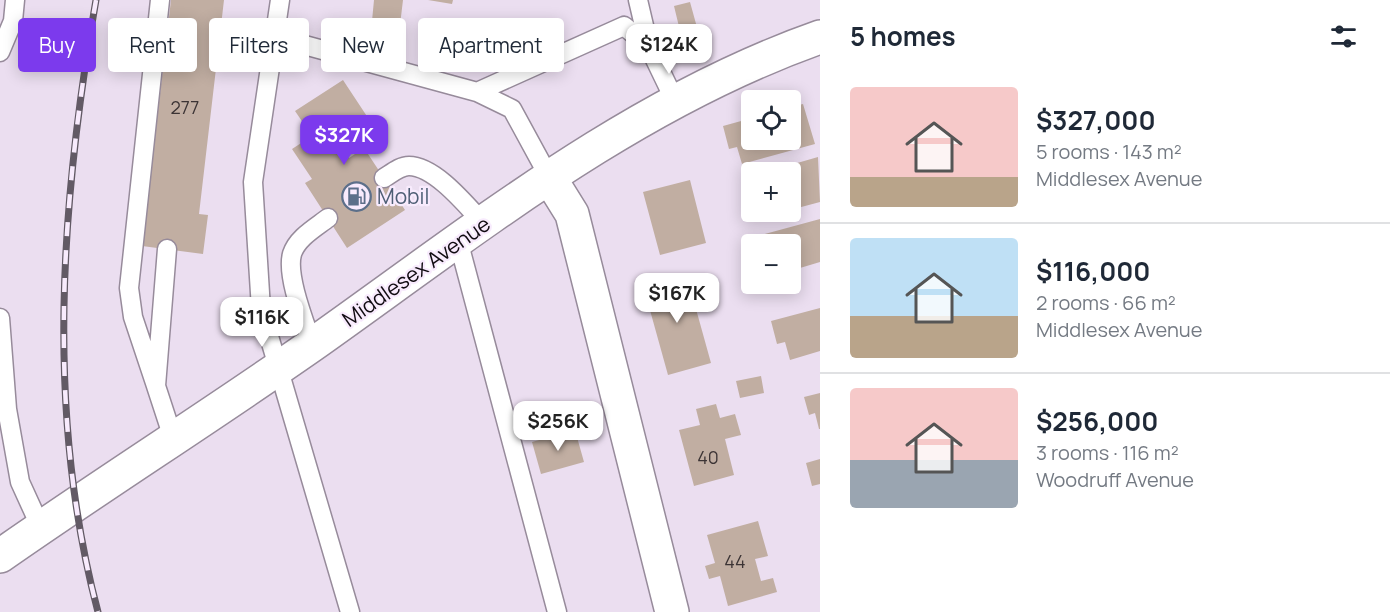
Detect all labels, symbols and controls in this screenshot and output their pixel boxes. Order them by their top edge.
chip: Buy [18,18,96,72]
chip: Rent [108,18,197,72]
chip: Filters [209,18,309,72]
chip: New [321,18,406,72]
chip: Apartment [418,18,564,72]
text: 5 homes [850,18,956,54]
icon: filters [1327,20,1360,53]
pin: $124K [627,24,711,75]
text: $124K [640,30,698,57]
map controls [741,90,801,294]
button: locate [741,90,801,150]
house number: 277 [171,95,199,119]
text: $327,000 [1036,102,1156,138]
icon: home [898,111,970,183]
pin: $327K [302,115,386,166]
text: $327K [314,121,374,148]
text: 5 rooms · 143 m² [1036,138,1182,165]
button: + [741,162,801,222]
text: Middlesex Avenue [1036,165,1202,192]
fuel station icon: Mobil [340,180,372,212]
place label: Mobil [377,182,429,210]
street label: Middlesex Avenue [336,209,496,333]
button: − [741,234,801,294]
text: $116,000 [1036,253,1150,289]
icon: home [898,262,970,334]
pin: $167K [635,273,719,324]
text: $167K [648,279,706,306]
text: 2 rooms · 66 m² [1036,289,1176,316]
pin: $116K [220,297,304,348]
text: $116K [234,303,290,330]
text: Middlesex Avenue [1036,316,1202,343]
pin: $256K [516,401,600,452]
text: $256,000 [1036,403,1158,439]
text: $256K [527,407,589,434]
icon: home [898,412,970,484]
text: 3 rooms · 116 m² [1036,439,1179,466]
house number: 40 [697,445,719,469]
text: Woodruff Avenue [1036,466,1194,493]
house number: 44 [724,549,746,573]

